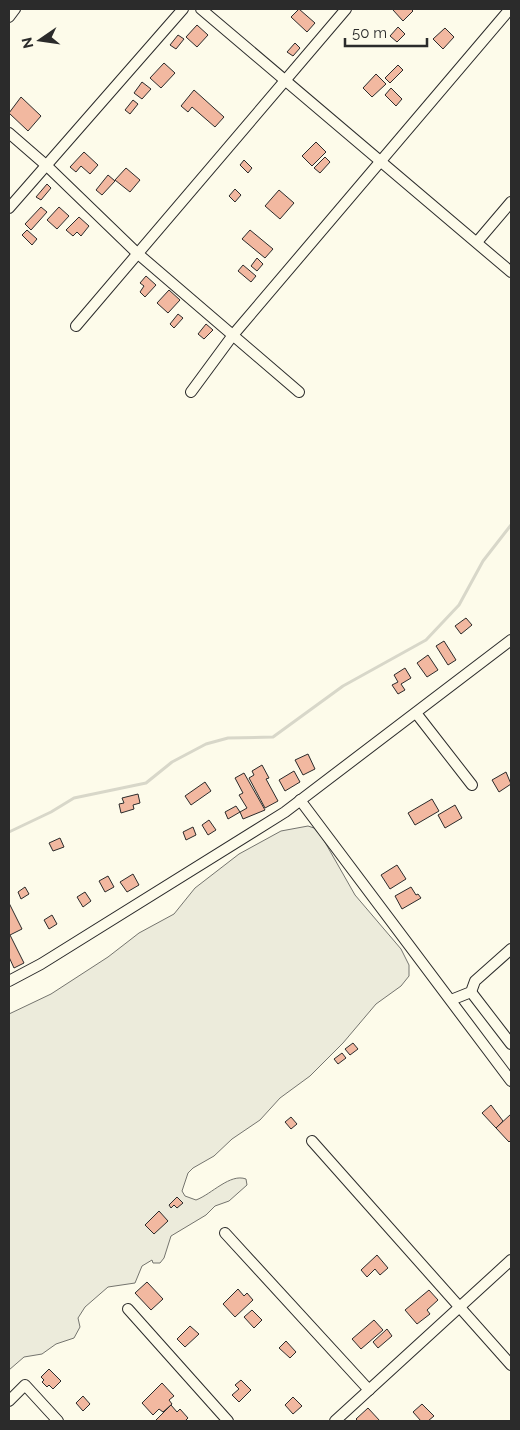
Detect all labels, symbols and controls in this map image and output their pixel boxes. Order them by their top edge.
north arrow [15,15,65,65]
scale bar [345,15,428,47]
text: 50 m [352,24,387,42]
text: N [18,36,36,50]

